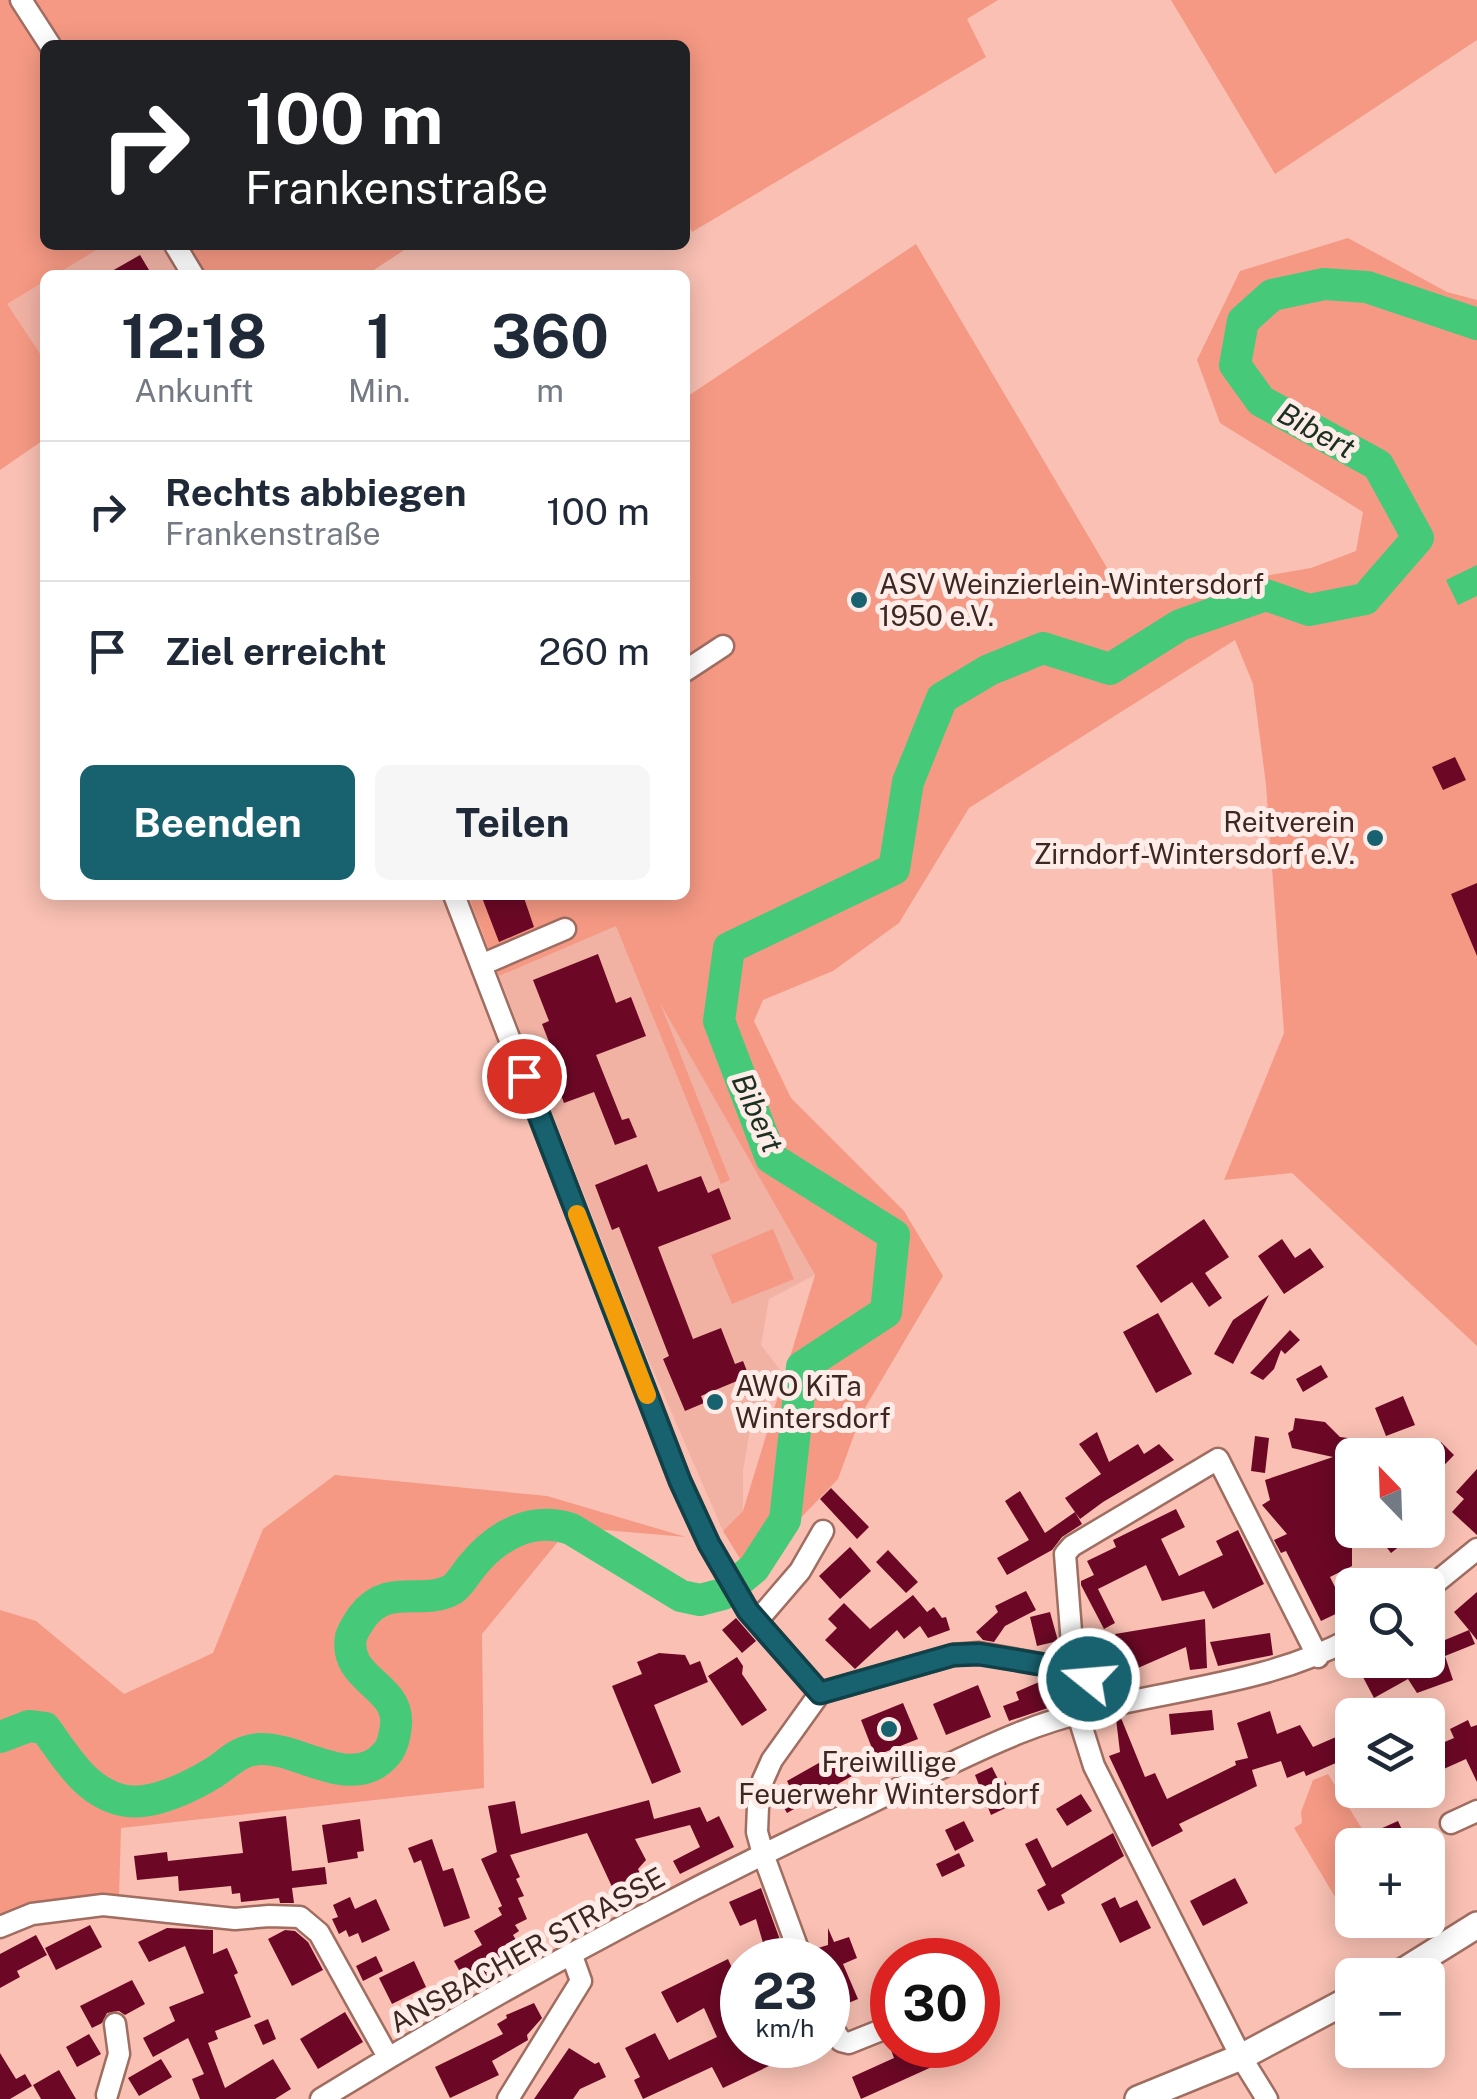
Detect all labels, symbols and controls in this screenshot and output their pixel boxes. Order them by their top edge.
text: 100 m [245,77,443,160]
icon: right [80,80,210,210]
text: Frankenstraße [245,161,548,214]
text: 12:18 [121,301,267,372]
text: 1 [366,301,392,372]
text: 360 [491,301,609,372]
text: Ankunft [134,372,254,409]
text: Min. [348,372,410,409]
text: m [536,372,564,409]
water label: Bibert [1272,394,1361,466]
text: Rechts abbiegen [165,470,467,515]
icon: right [80,484,135,539]
text: 100 m [546,489,650,534]
text: Frankenstraße [165,515,381,552]
place label: ASV Weinzierlein-Wintersdorf 1950 e.V. [879,567,1264,632]
marker: ASV Weinzierlein-Wintersdorf 1950 e.V. [848,589,870,611]
icon: arrive [80,624,135,679]
text: Ziel erreicht [165,629,387,674]
text: 260 m [539,629,650,674]
button: Beenden [80,765,355,880]
button: Teilen [375,765,650,880]
place label: Reitverein Zirndorf-Wintersdorf e.V. [1034,805,1355,870]
marker: Reitverein Zirndorf-Wintersdorf e.V. [1364,827,1386,849]
pin [482,1034,567,1119]
icon: arrive [497,1049,552,1104]
water label: Bibert [725,1067,791,1158]
place label: AWO KiTa Wintersdorf [735,1369,891,1434]
marker: AWO KiTa Wintersdorf [704,1391,726,1413]
north arrow [1335,1438,1445,1548]
map controls [1335,1438,1445,2068]
button: search [1335,1568,1445,1678]
position arrow [1037,1627,1141,1731]
button: layers [1335,1698,1445,1808]
marker: Freiwillige Feuerwehr Wintersdorf [878,1718,900,1740]
place label: Freiwillige Feuerwehr Wintersdorf [738,1745,1040,1810]
button: + [1335,1828,1445,1938]
street label: ANSBACHER STRASSE [383,1860,670,2039]
speed limit sign: 30 [870,1938,1000,2068]
button: − [1335,1958,1445,2068]
text: 23 [752,1961,818,2020]
text: km/h [756,2013,814,2043]

